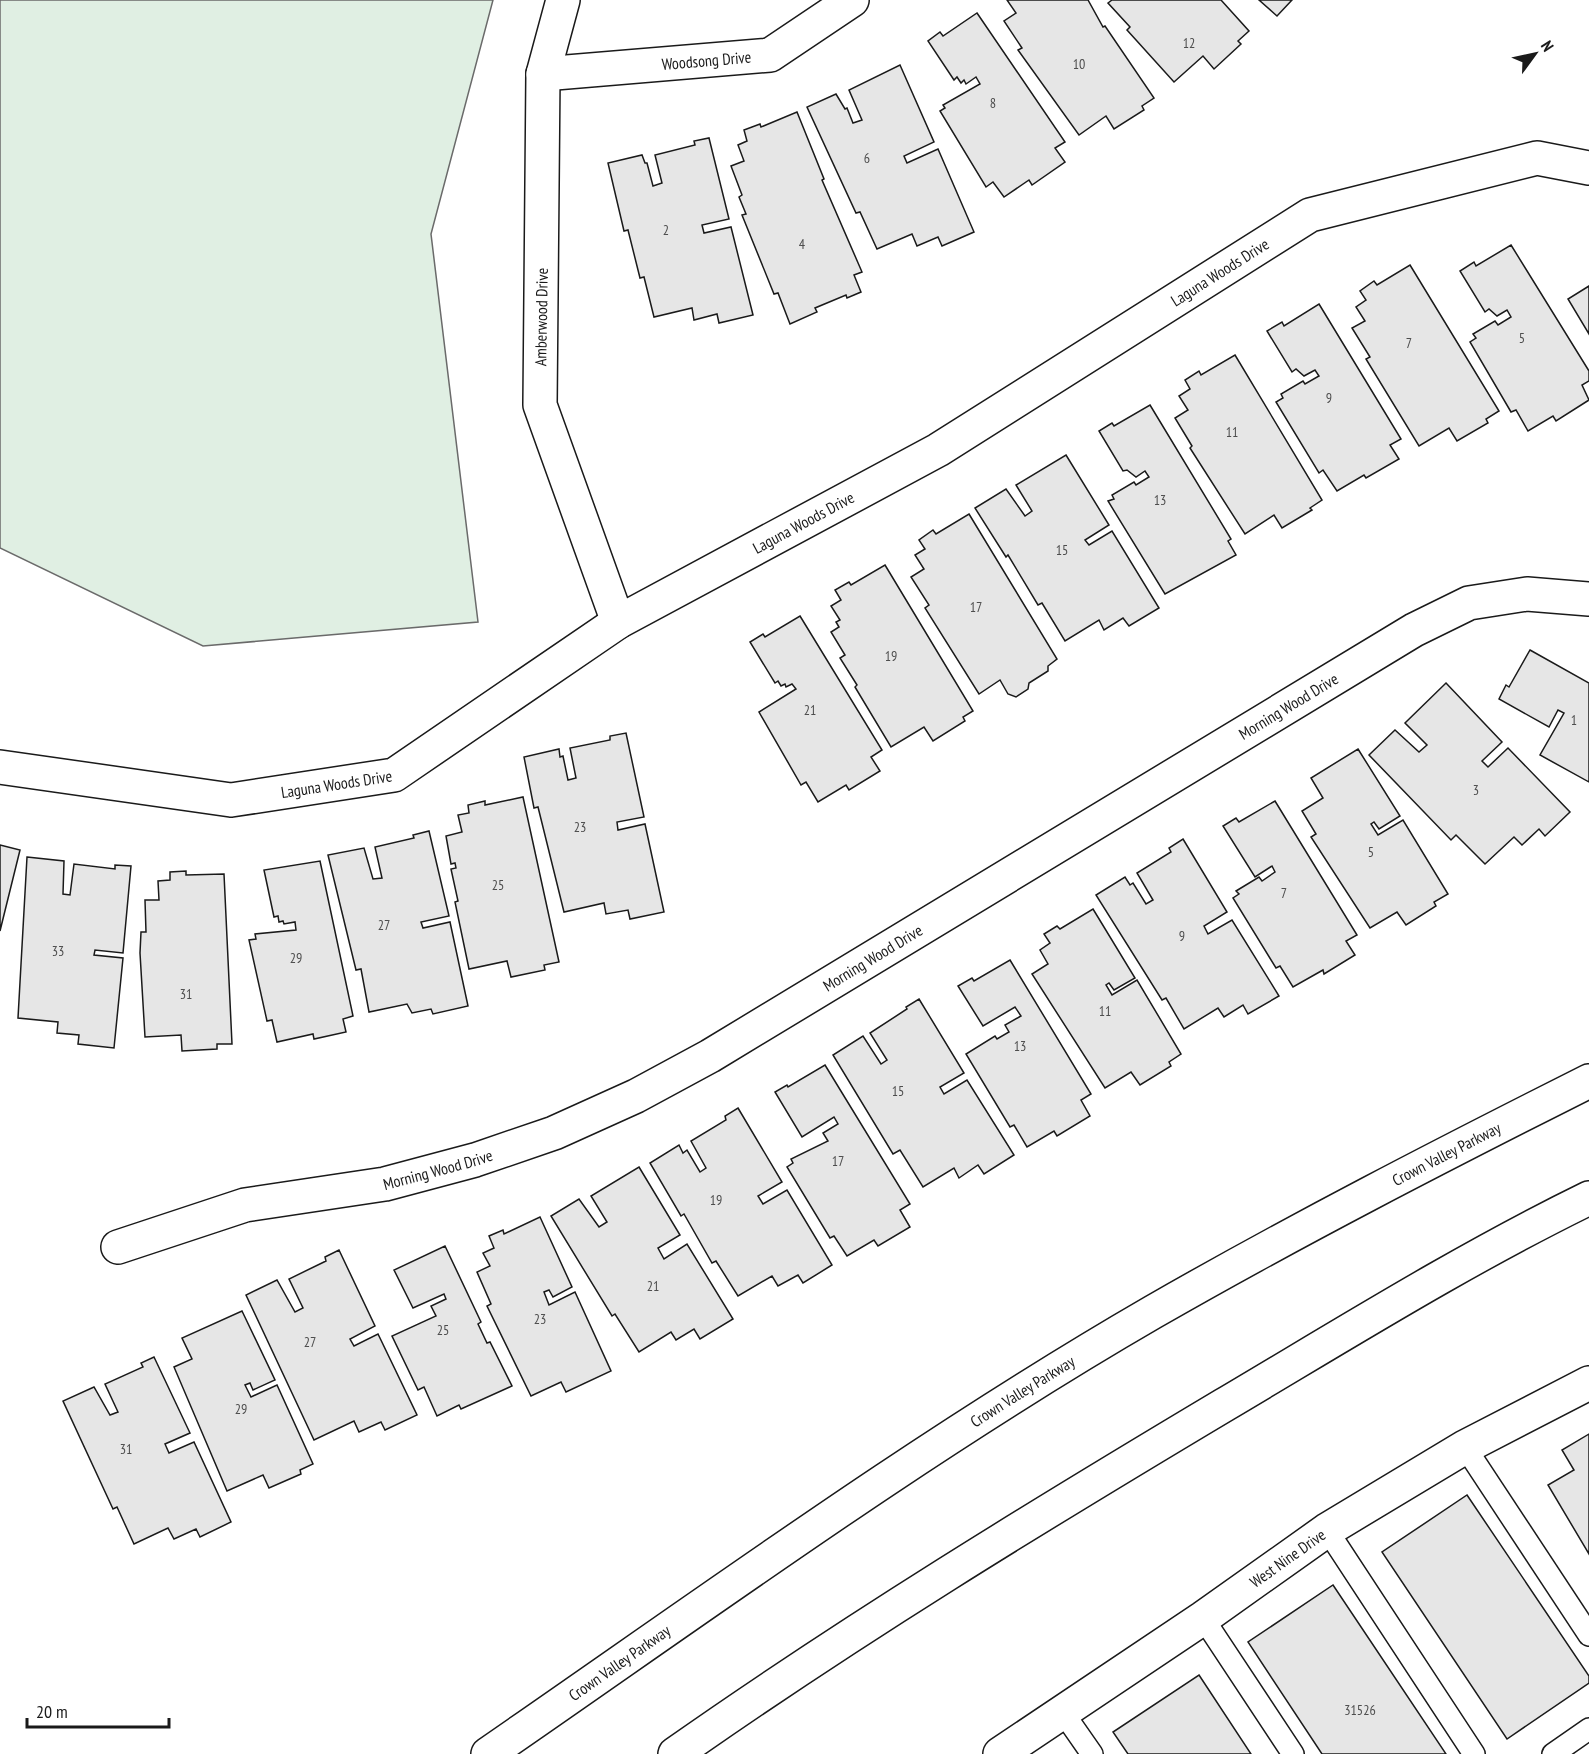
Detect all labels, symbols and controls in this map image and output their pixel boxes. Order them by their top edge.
north arrow [1505,24,1565,84]
house number: 12 [1183,34,1195,52]
text: N [1537,37,1558,55]
street label: Woodsong Drive [661,47,752,74]
house number: 10 [1073,55,1085,73]
house number: 8 [990,94,996,112]
house number: 6 [864,149,870,167]
house number: 2 [663,221,669,239]
street label: Laguna Woods Drive [1167,234,1272,310]
house number: 4 [799,235,806,253]
street label: Amberwood Drive [530,268,552,366]
house number: 5 [1519,329,1525,347]
house number: 7 [1406,334,1412,352]
house number: 9 [1326,389,1332,407]
house number: 11 [1226,423,1238,441]
street label: Laguna Woods Drive [749,487,858,558]
house number: 13 [1154,491,1166,509]
house number: 15 [1056,541,1068,559]
house number: 17 [970,598,982,616]
house number: 19 [885,647,897,665]
street label: Morning Wood Drive [1235,668,1342,744]
house number: 21 [804,701,816,719]
house number: 1 [1571,711,1577,729]
street label: Laguna Woods Drive [279,765,393,802]
house number: 3 [1473,781,1479,799]
house number: 23 [574,818,586,836]
house number: 5 [1368,843,1374,861]
house number: 25 [492,876,504,894]
house number: 7 [1281,884,1287,902]
house number: 27 [378,916,390,934]
street label: Morning Wood Drive [819,920,926,995]
house number: 9 [1179,927,1185,945]
house number: 33 [52,942,64,960]
house number: 29 [290,949,302,967]
house number: 31 [180,985,192,1003]
house number: 11 [1099,1002,1111,1020]
house number: 13 [1014,1037,1026,1055]
house number: 15 [892,1082,904,1100]
street label: Crown Valley Parkway [1389,1117,1504,1190]
street label: Morning Wood Drive [381,1145,495,1194]
house number: 17 [832,1152,844,1170]
house number: 19 [710,1191,722,1209]
house number: 21 [647,1277,659,1295]
house number: 23 [534,1310,546,1328]
house number: 25 [437,1321,449,1339]
house number: 27 [304,1333,316,1351]
street label: Crown Valley Parkway [966,1351,1078,1431]
house number: 29 [235,1400,247,1418]
house number: 31 [120,1440,132,1458]
street label: West Nine Drive [1246,1524,1329,1592]
street label: Crown Valley Parkway [565,1620,674,1705]
scale bar [27,1691,170,1729]
text: 20 m [36,1700,68,1723]
house number: 31526 [1344,1701,1376,1719]

